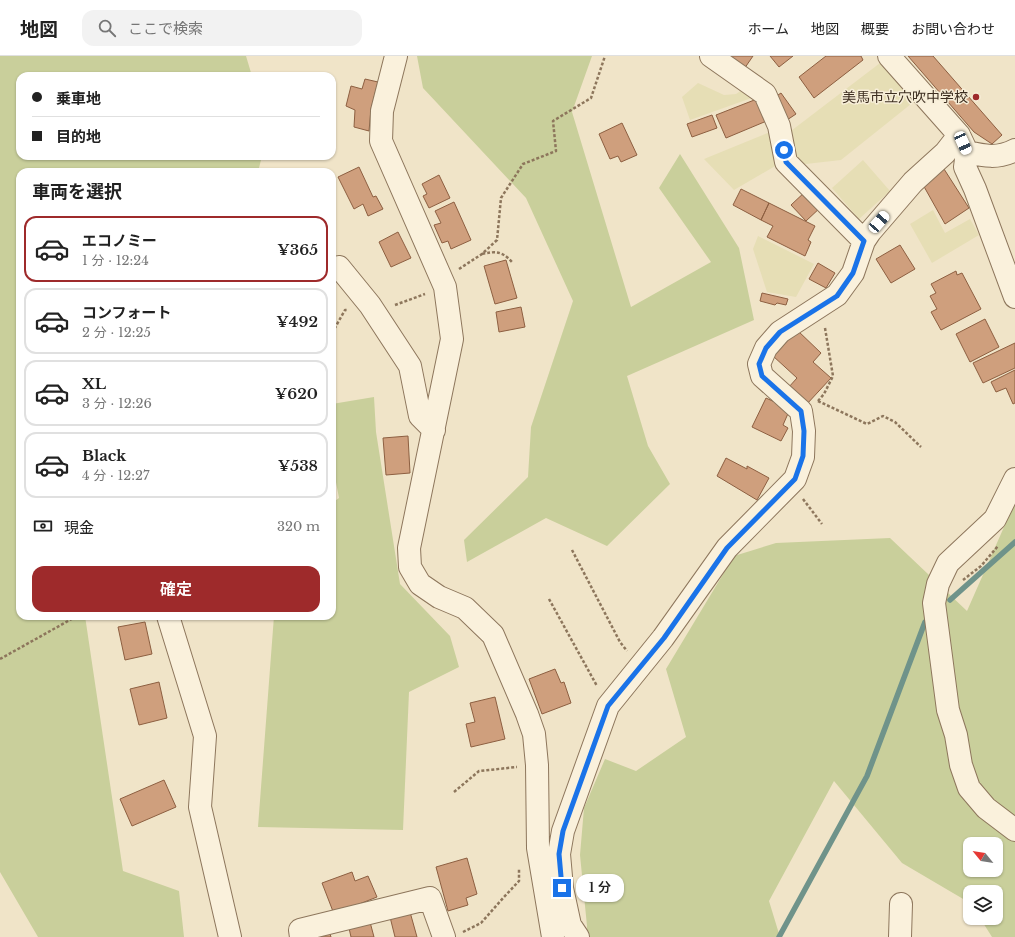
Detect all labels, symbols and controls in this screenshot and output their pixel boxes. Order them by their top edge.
search box [82,10,362,46]
icon: search [96,17,118,39]
text: 地図 [20,18,58,41]
text: ここで検索 [128,19,203,38]
text: ホーム [747,20,789,38]
text: 地図 [811,20,839,38]
text: 概要 [861,20,889,38]
text: お問い合わせ [911,20,995,38]
place label: 美馬市立穴吹中学校 [842,88,968,106]
text: 乗車地 [56,89,101,108]
marker: 美馬市立穴吹中学校 [971,92,981,102]
text: 目的地 [56,127,101,146]
car [953,130,973,156]
route start [775,141,793,159]
text: 車両を選択 [32,181,122,203]
car [867,209,891,235]
icon: car [34,231,70,267]
text: エコノミー [82,231,157,250]
text: ¥365 [277,240,318,259]
text: 1 分 · 12:24 [82,252,149,269]
icon: car [34,303,70,339]
text: コンフォート [82,303,172,322]
text: ¥492 [276,312,318,331]
text: 2 分 · 12:25 [82,324,151,341]
text: XL [82,374,106,393]
icon: car [34,375,70,411]
text: ¥620 [275,384,318,403]
text: 3 分 · 12:26 [82,395,152,412]
text: Black [82,446,126,465]
icon: car [34,447,70,483]
text: ¥538 [278,456,318,475]
text: 4 分 · 12:27 [82,467,150,484]
icon: cash [32,515,54,537]
text: 現金 [64,518,94,537]
text: 320 m [277,518,320,535]
button: 確定 [32,566,320,612]
north arrow [963,837,1003,877]
map controls [963,837,1003,925]
callout: 1 分 [576,874,624,902]
route end [553,879,571,897]
text: 1 分 [589,879,611,896]
button: layers [963,885,1003,925]

